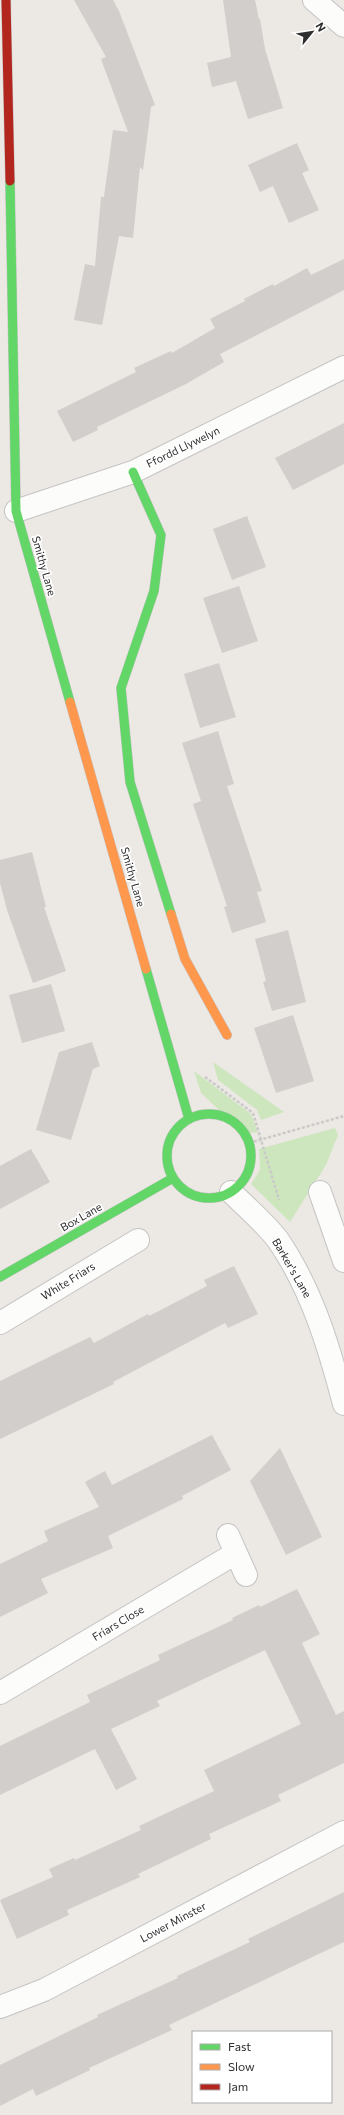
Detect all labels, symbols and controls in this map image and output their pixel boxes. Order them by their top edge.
north arrow [292,12,332,52]
text: N [313,20,329,34]
street label: Ffordd Llywelyn [144,423,222,470]
street label: Smithy Lane [30,534,59,597]
street label: Smithy Lane [119,845,148,908]
street label: Box Lane [58,1199,104,1234]
street label: Barker's Lane [270,1236,315,1300]
street label: White Friars [38,1259,97,1302]
street label: Friars Close [90,1602,146,1643]
street label: Lower Minster [138,1898,209,1944]
legend [192,2031,332,2103]
text: Fast [228,2039,251,2053]
text: Slow [228,2059,255,2073]
text: Jam [228,2079,248,2094]

